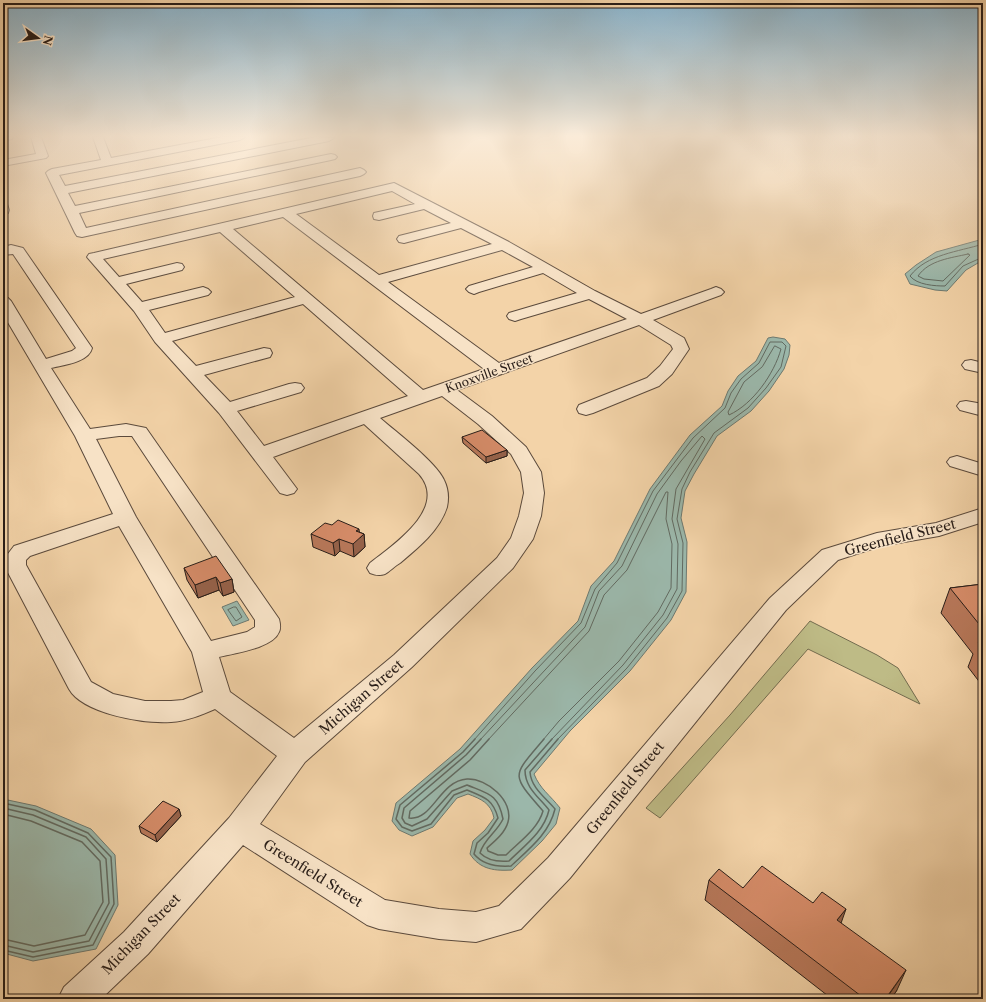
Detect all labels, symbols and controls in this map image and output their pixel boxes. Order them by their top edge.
north arrow [18,18,58,58]
text: N [40,34,56,47]
street label: Knoxville Street [443,350,536,396]
street label: Greenfield Street [842,514,958,560]
street label: Michigan Street [315,656,407,738]
street label: Greenfield Street [582,738,668,838]
street label: Greenfield Street [260,835,366,911]
street label: Michigan Street [98,890,184,978]

